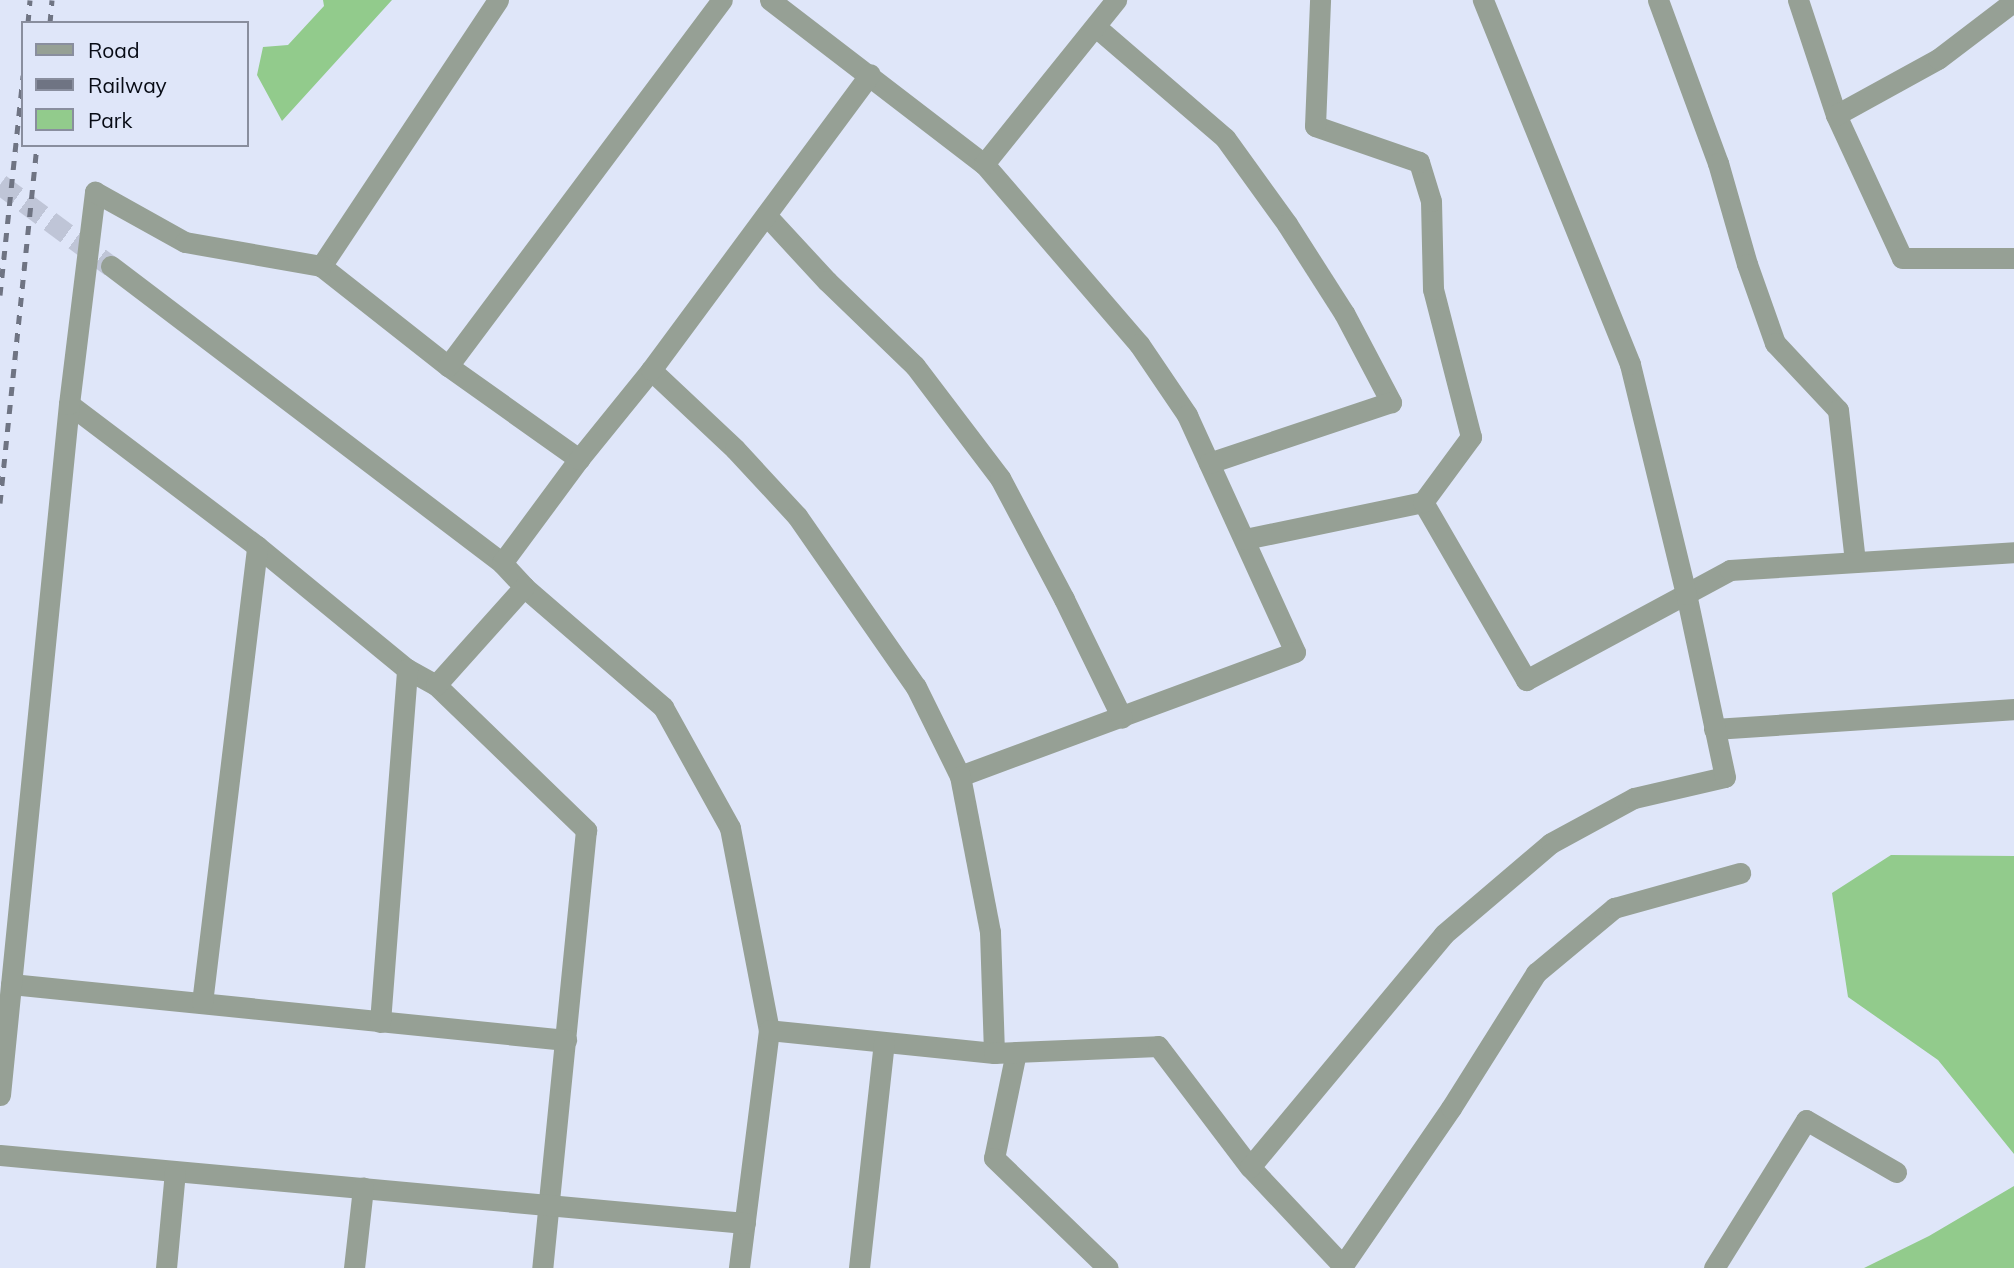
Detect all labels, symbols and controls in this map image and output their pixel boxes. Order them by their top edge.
legend [21,21,248,147]
text: Road [88,37,139,63]
text: Railway [88,72,167,98]
text: Park [88,107,132,133]

